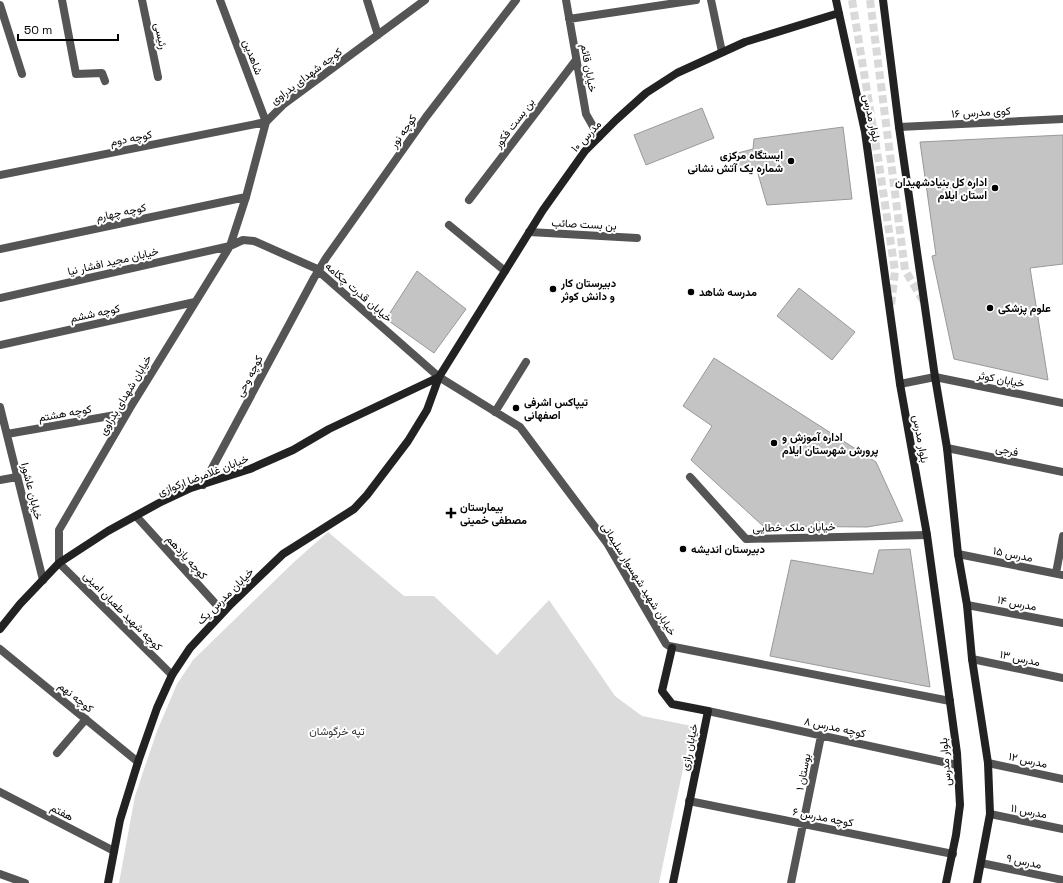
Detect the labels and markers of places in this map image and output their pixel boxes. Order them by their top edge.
place label: ایستگاه مرکزی شماره یک آتش نشانی [688,148,783,175]
marker: ایستگاه مرکزی شماره یک آتش نشانی [786,156,796,166]
place label: اداره کل بنیادشهیدان استان ایلام [895,175,987,203]
marker: اداره کل بنیادشهیدان استان ایلام [990,183,1000,193]
place label: دبیرستان کار و دانش کوثر [560,276,617,303]
marker: دبیرستان کار و دانش کوثر [548,284,558,294]
place label: مدرسه شاهد [699,285,757,299]
marker: مدرسه شاهد [686,287,696,297]
place label: علوم پزشکی [998,301,1051,316]
marker: علوم پزشکی [985,303,995,313]
place label: تیپاکس اشرفی اصفهانی [524,395,589,422]
marker: تیپاکس اشرفی اصفهانی [511,403,521,413]
place label: اداره آموزش و پرورش شهرستان ایلام [782,430,879,458]
marker: اداره آموزش و پرورش شهرستان ایلام [769,438,779,448]
place label: بیمارستان مصطفی خمینی [460,500,527,527]
marker: بیمارستان مصطفی خمینی [445,507,457,519]
place label: دبیرستان اندیشه [691,542,765,556]
marker: دبیرستان اندیشه [678,544,688,554]

